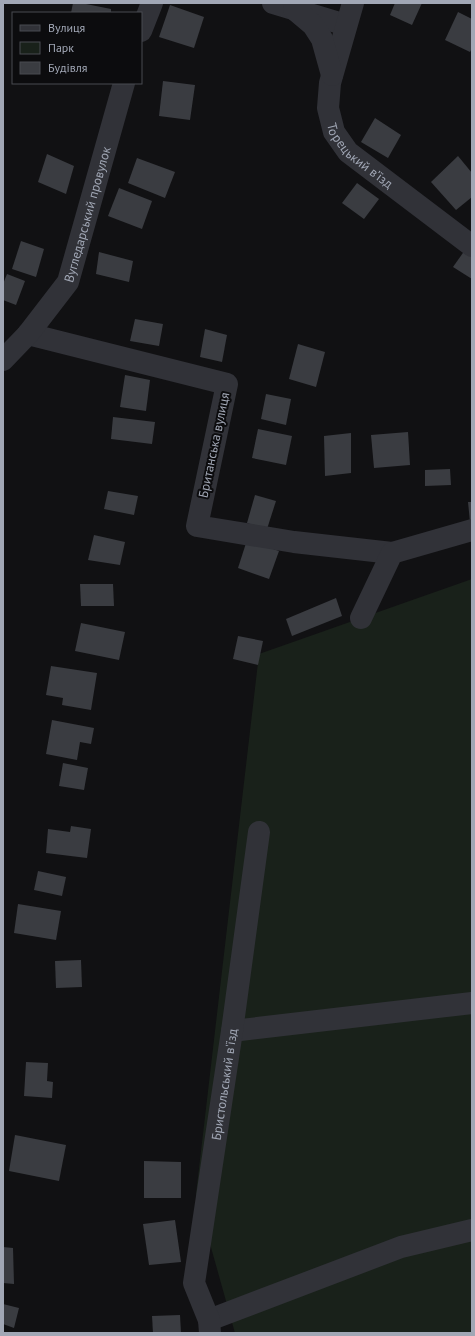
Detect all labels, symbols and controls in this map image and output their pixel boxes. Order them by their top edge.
legend [12,12,142,84]
text: Вулиця [48,20,85,35]
text: Парк [48,40,74,55]
text: Будівля [48,60,87,75]
street label: Торецький в’їзд [324,121,397,192]
street label: Вугледарський провулок [60,144,114,284]
street label: Британська вулиця [195,391,233,499]
street label: Бристольський в'їзд [207,1027,241,1141]

